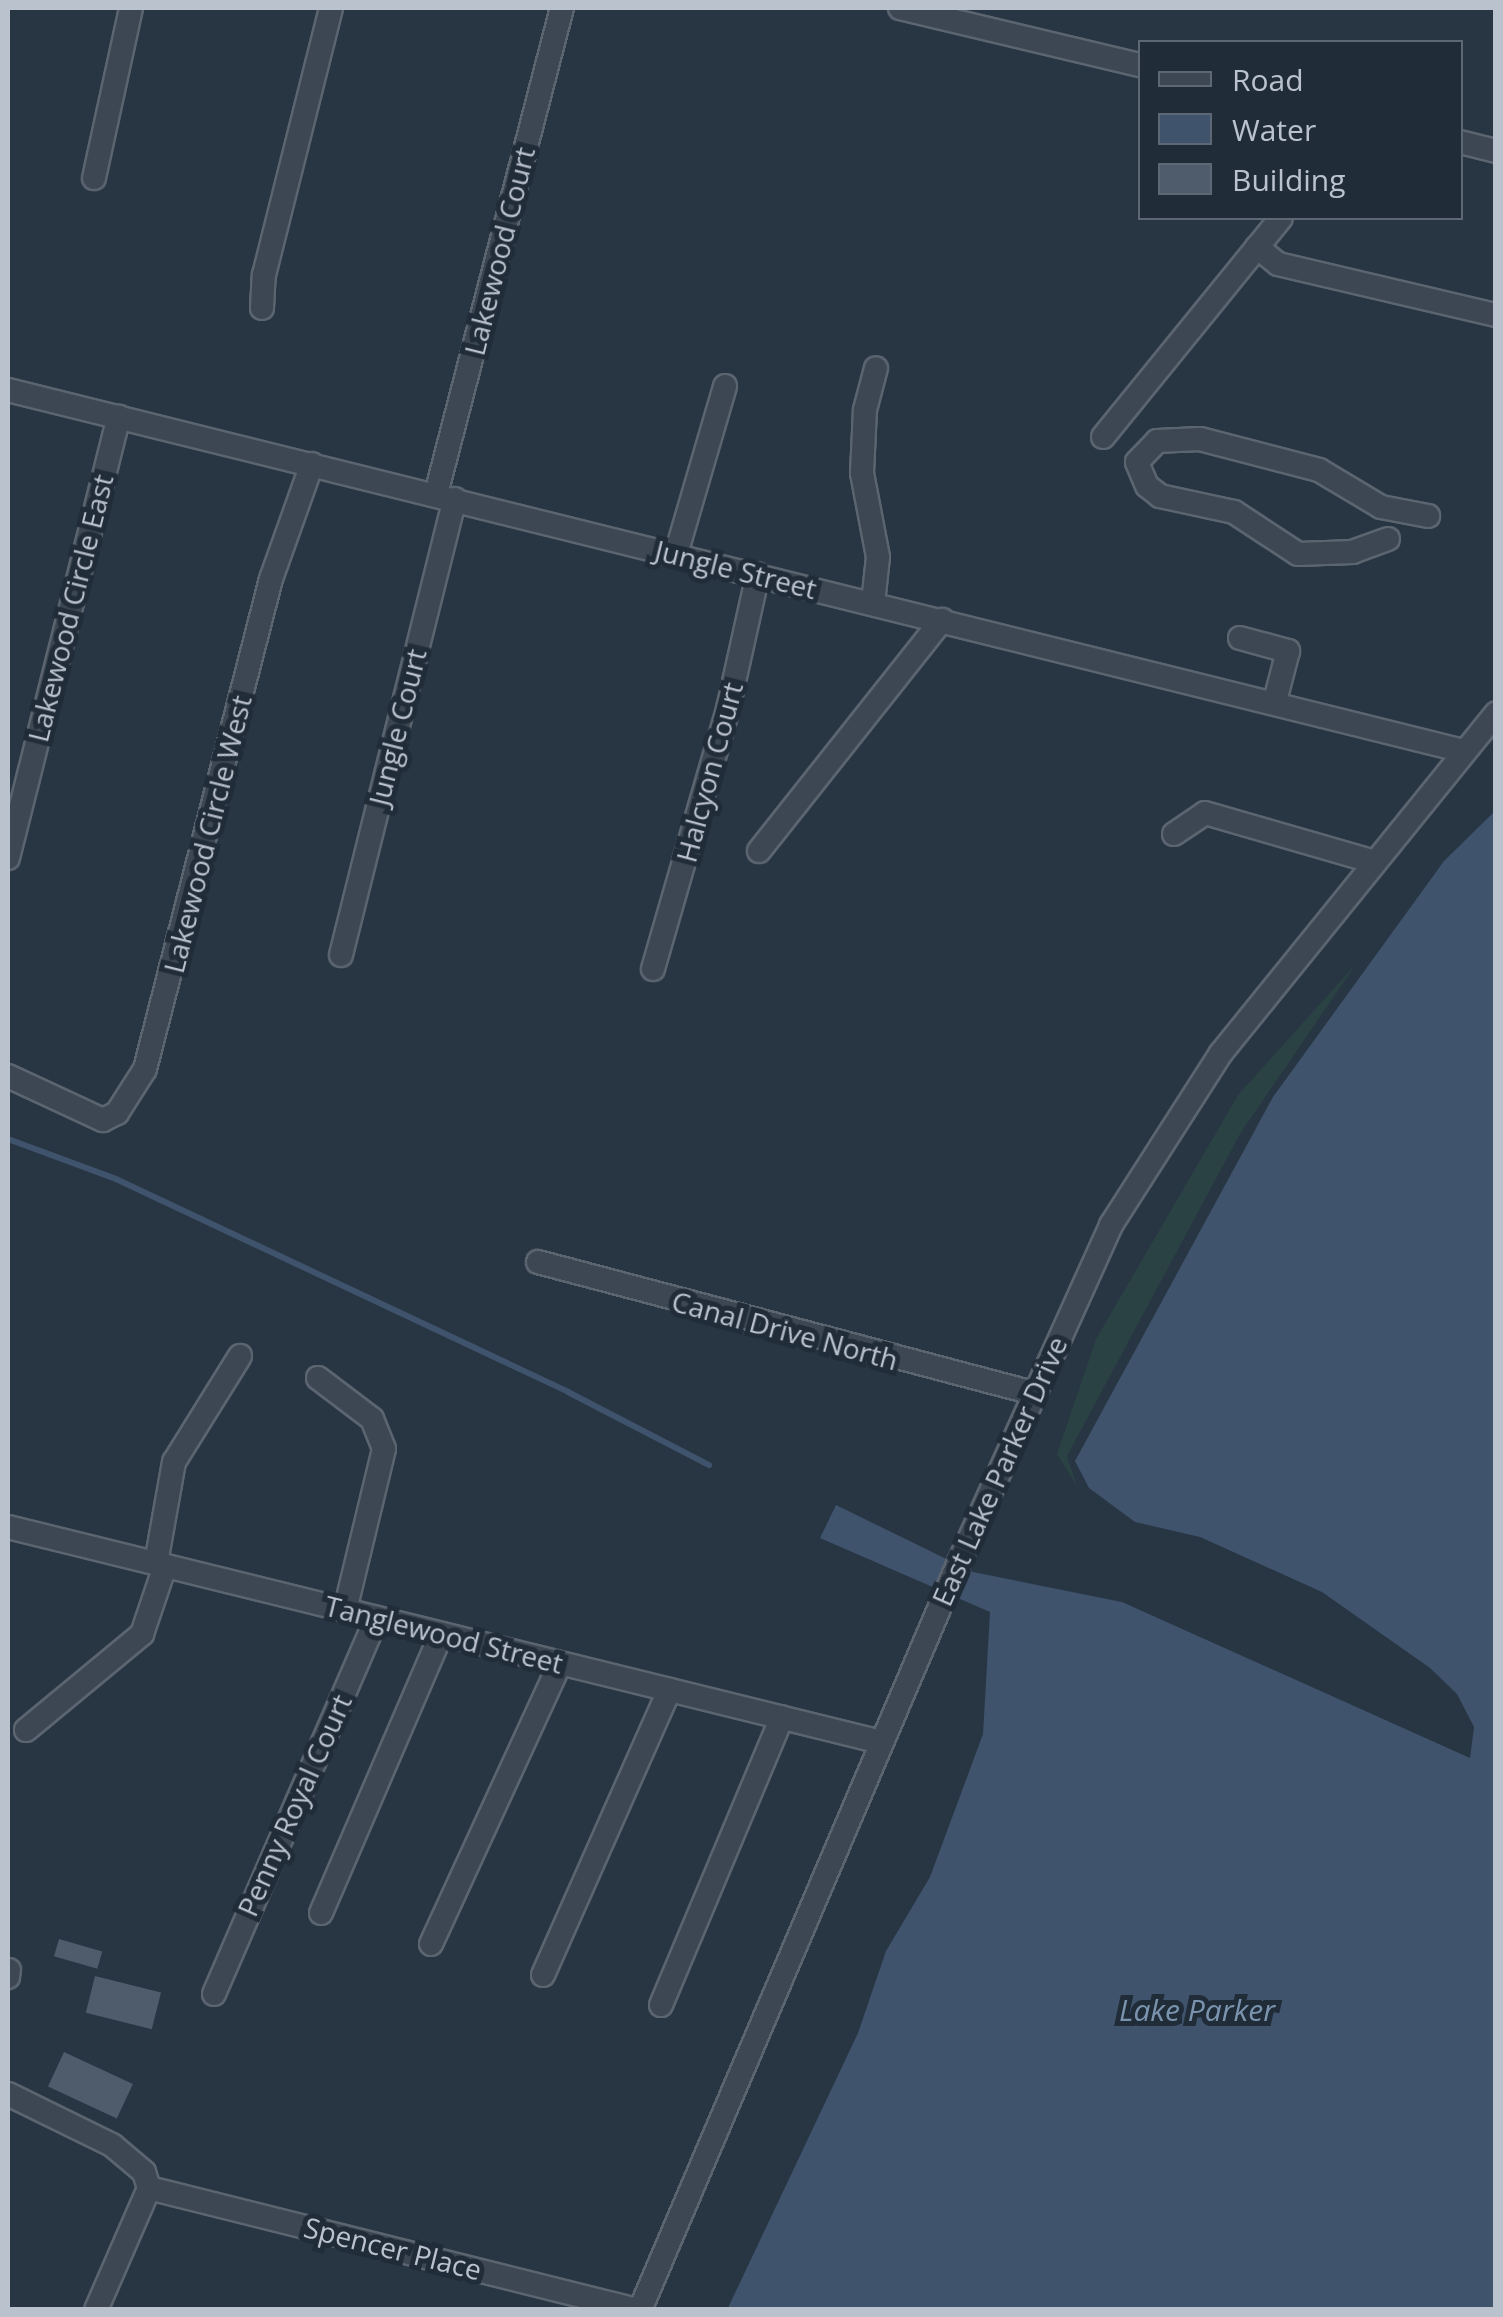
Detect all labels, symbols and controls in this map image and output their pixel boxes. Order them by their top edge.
legend [1138,40,1463,220]
text: Road [1232,59,1304,100]
text: Water [1232,109,1316,150]
street label: Lakewood Court [457,143,541,359]
text: Building [1232,159,1346,200]
street label: Lakewood Circle East [20,471,120,745]
street label: Jungle Street [652,533,820,605]
street label: Jungle Court [361,645,433,809]
street label: Halcyon Court [669,678,749,866]
street label: Lakewood Circle West [156,692,258,976]
street label: Canal Drive North [668,1284,902,1376]
street label: East Lake Parker Drive [924,1331,1074,1611]
street label: Tanglewood Street [321,1588,567,1680]
street label: Penny Royal Court [230,1689,358,1921]
water label: Lake Parker [1119,1992,1275,2028]
street label: Spencer Place [301,2210,485,2286]

